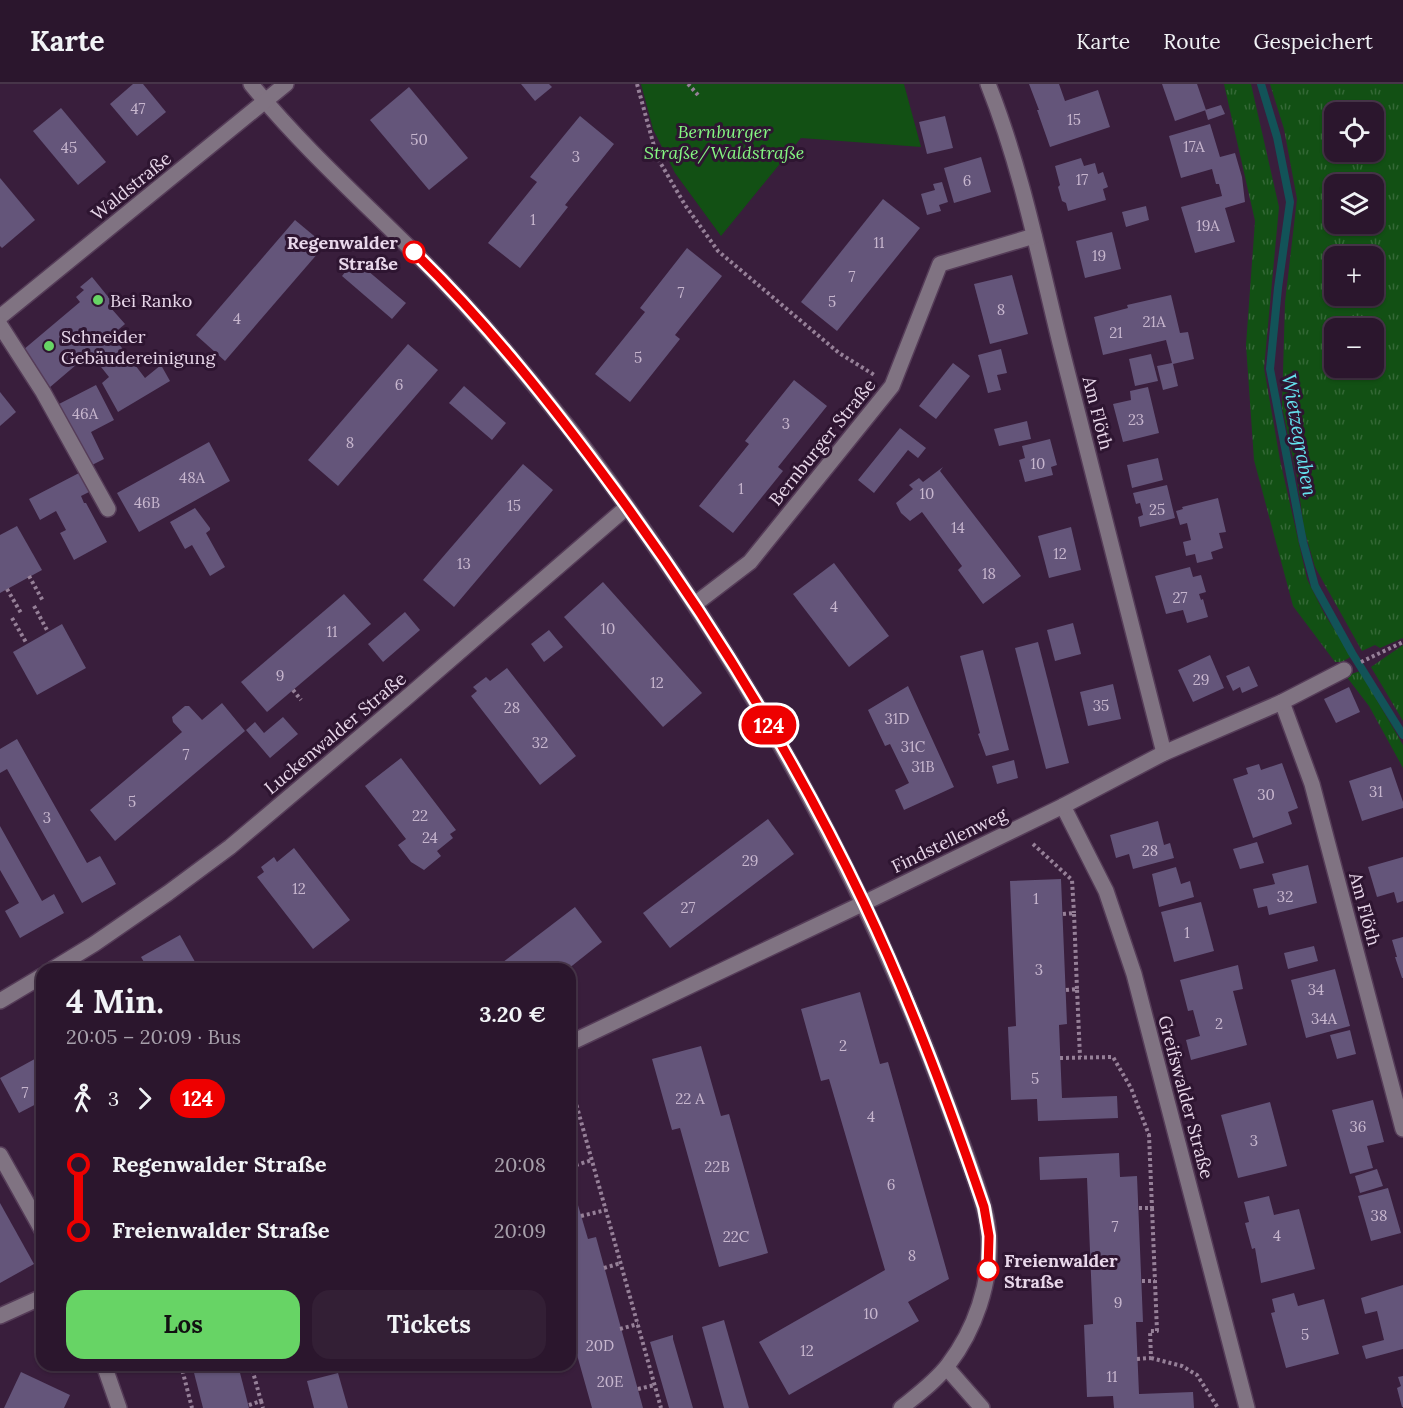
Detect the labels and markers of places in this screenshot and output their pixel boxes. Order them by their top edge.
place label: Regenwalder Straße [287,231,398,275]
marker: Regenwalder Straße [403,241,425,263]
place label: Bei Ranko [110,289,192,312]
marker: Bei Ranko [91,293,105,307]
place label: Schneider Gebäudereinigung [61,325,216,369]
marker: Schneider Gebäudereinigung [42,339,56,353]
place label: Freienwalder Straße [1004,1249,1118,1293]
marker: Freienwalder Straße [977,1259,999,1281]

